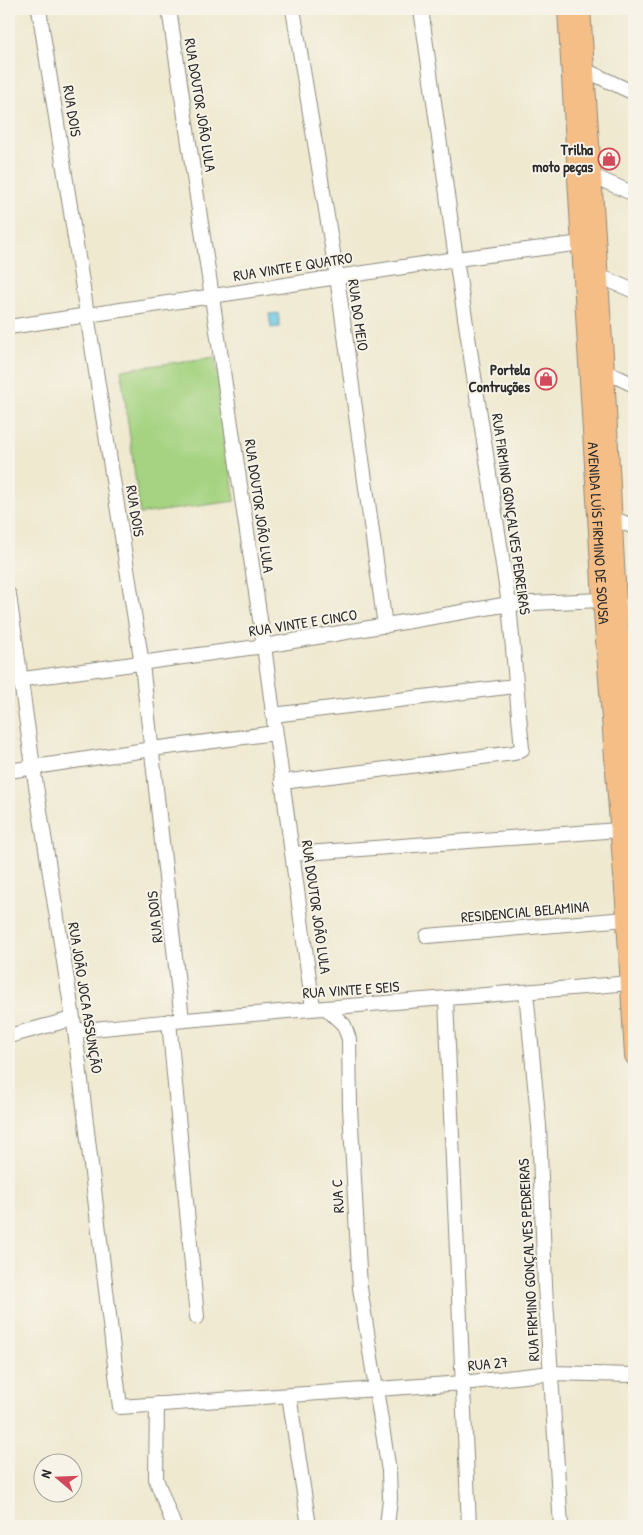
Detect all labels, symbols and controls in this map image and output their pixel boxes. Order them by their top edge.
street label: RUA DOUTOR JOÃO LULA [180,37,222,174]
street label: RUA DOIS [58,84,87,138]
place label: Trilha moto peças [532,139,593,178]
shop icon: Trilha moto peças [597,147,621,171]
street label: RUA VINTE E QUATRO [232,247,354,286]
street label: RUA DO MEIO [343,278,374,352]
place label: Portela Contruções [468,359,530,397]
shop icon: Portela Contruções [534,367,558,391]
street label: RUA FIRMINO GONÇALVES PEDREIRAS [487,412,536,616]
street label: RUA DOUTOR JOÃO LULA [240,438,279,575]
street label: AVENIDA LUÍS FIRMINO DE SOUSA [583,441,615,626]
street label: RUA DOIS [121,484,150,538]
street label: RUA VINTE E CINCO [247,604,359,641]
street label: RUA DOUTOR JOÃO LULA [297,839,336,976]
street label: RUA DOIS [141,890,168,944]
street label: RESIDENCIAL BELAMINA [460,895,591,928]
street label: RUA JOÃO JOCA ASSUNÇÃO [63,921,108,1075]
street label: RUA VINTE E SEIS [302,976,400,1003]
street label: RUA FIRMINO GONÇALVES PEDREIRAS [513,1158,544,1362]
street label: RUA C [326,1178,349,1214]
street label: RUA 27 [467,1351,509,1376]
north arrow [32,1452,82,1502]
text: N [35,1466,56,1480]

